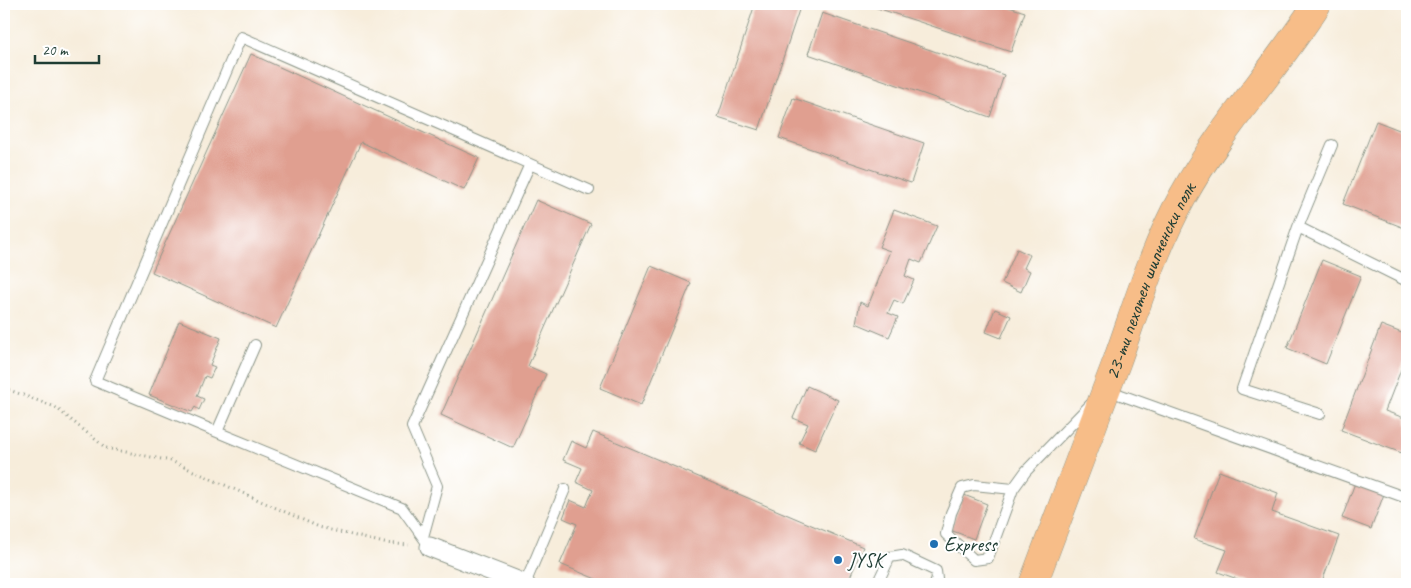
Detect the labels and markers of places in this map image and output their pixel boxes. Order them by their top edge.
place label: Express [944,532,999,557]
marker: Express [928,538,940,550]
place label: JYSK [847,548,888,573]
marker: JYSK [832,554,844,566]

